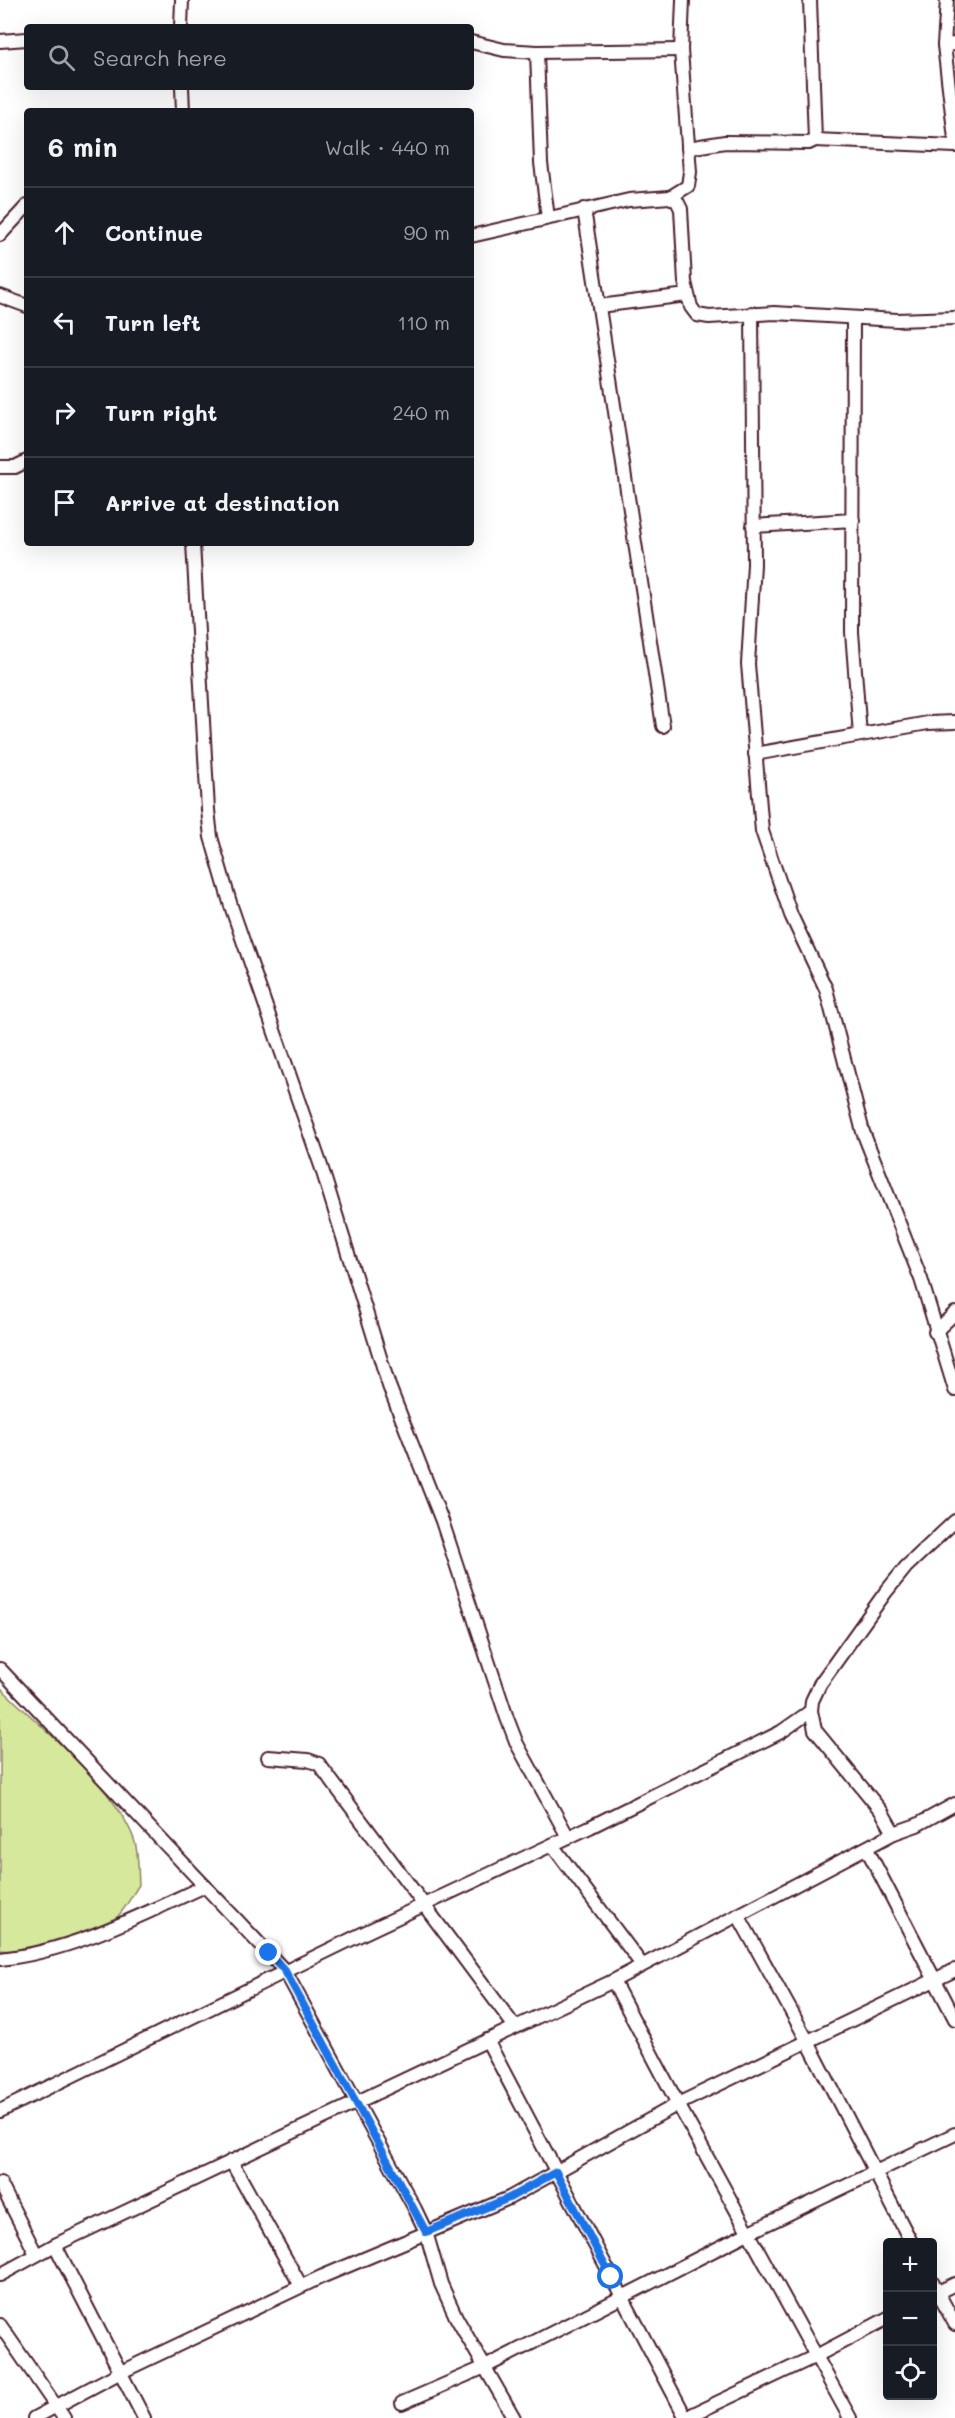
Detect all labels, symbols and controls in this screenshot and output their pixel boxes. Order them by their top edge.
search box [24,24,474,90]
icon: search [45,41,78,74]
text: Search here [93,43,227,72]
text: 6 min [48,130,117,164]
text: Walk · 440 m [325,134,450,160]
icon: ahead [48,216,81,249]
text: Continue [105,218,203,247]
text: 90 m [404,219,450,245]
icon: left [48,306,81,339]
text: Turn left [105,308,201,337]
text: 110 m [397,309,450,335]
icon: right [48,396,81,429]
text: Turn right [105,398,217,427]
text: 240 m [392,399,450,425]
icon: arrive [48,486,81,519]
text: Arrive at destination [105,488,340,517]
route end [255,1939,281,1965]
map controls [883,2238,937,2400]
button: + [883,2238,937,2292]
route start [597,2263,623,2289]
button: − [883,2292,937,2346]
button: locate [883,2346,937,2400]

